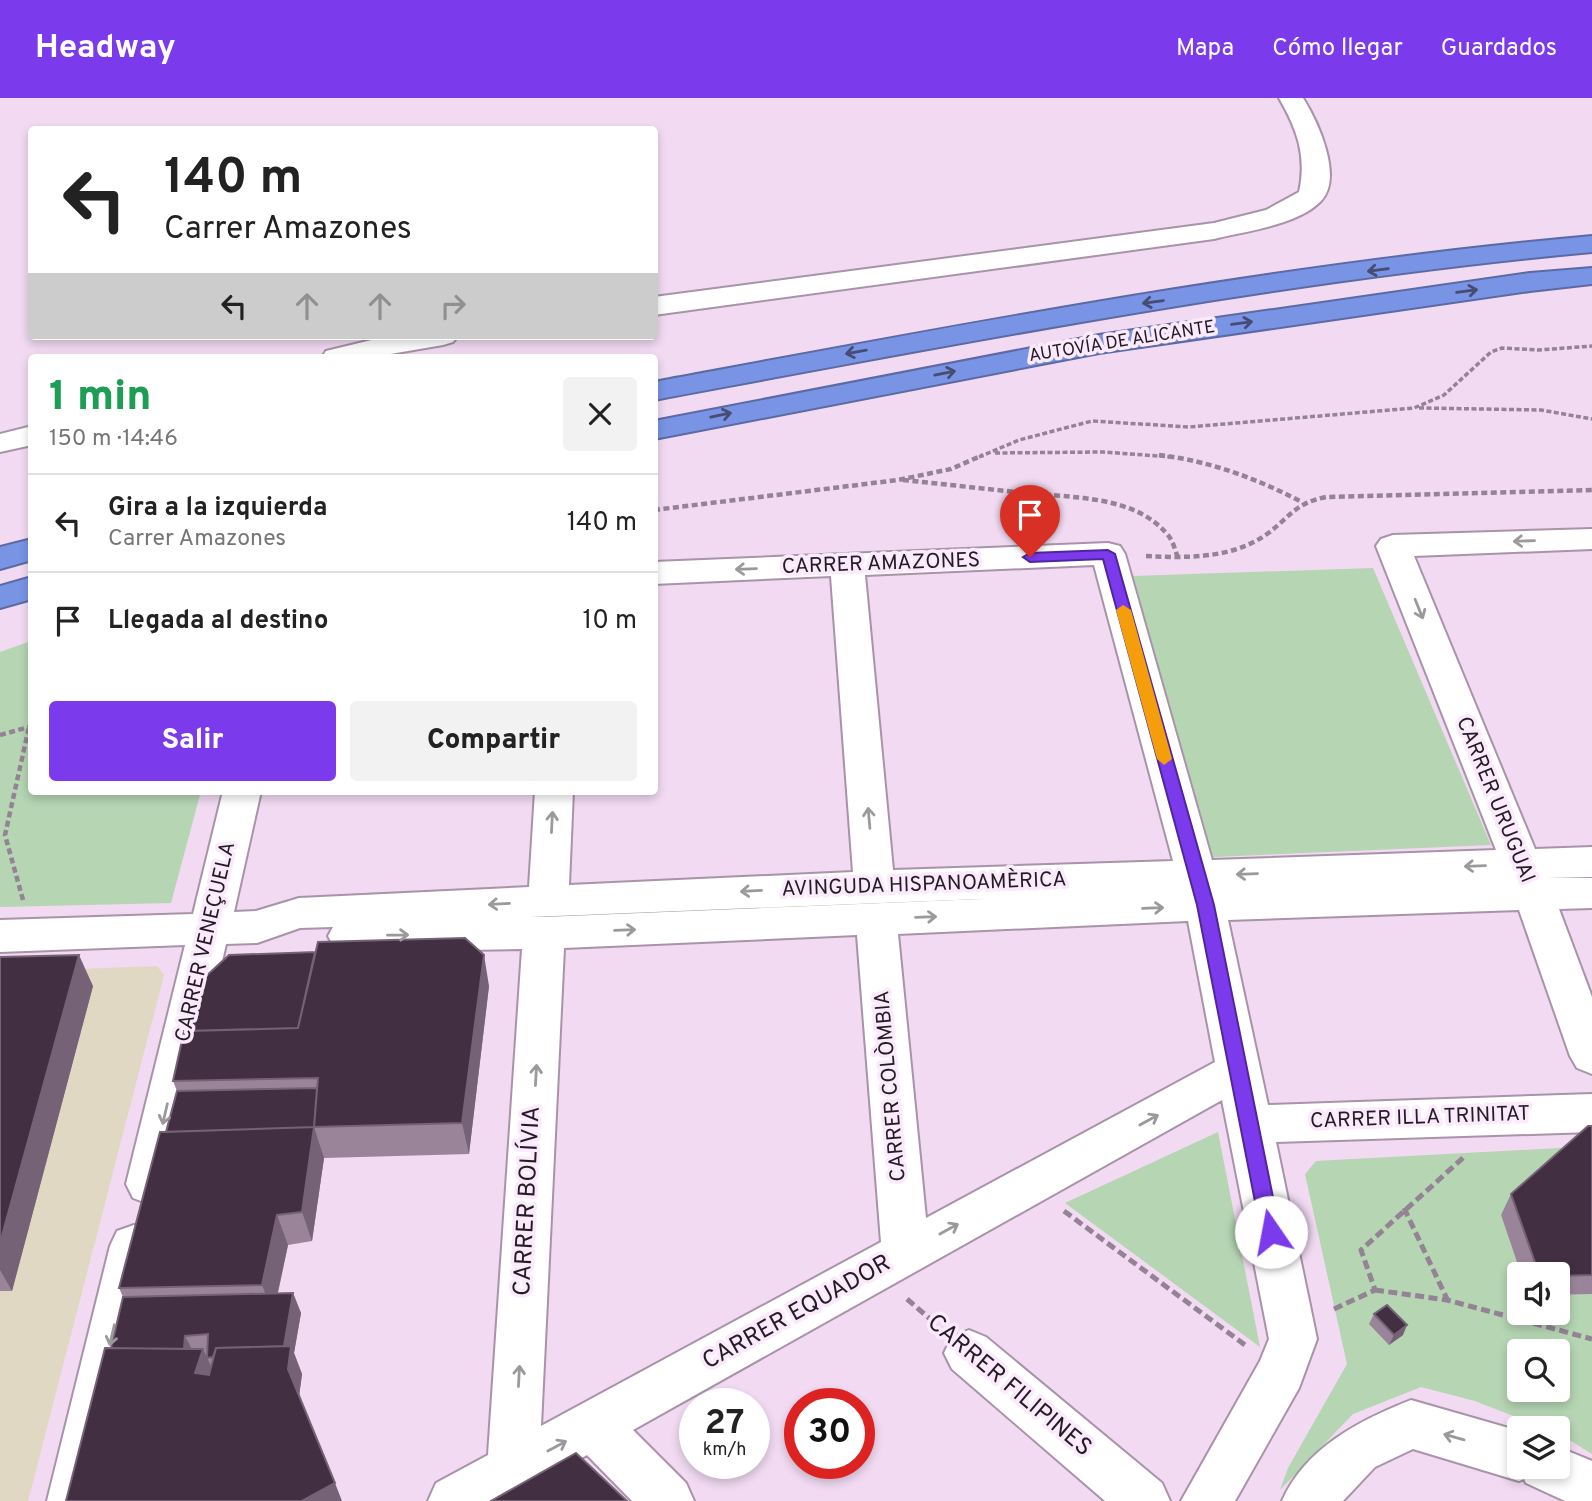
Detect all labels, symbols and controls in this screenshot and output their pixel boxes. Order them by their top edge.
text: Headway [35,28,176,70]
text: Mapa [1176,34,1234,64]
text: Cómo llegar [1272,34,1403,64]
text: Guardados [1441,34,1557,64]
text: 140 m [164,149,303,211]
icon: left [49,154,140,245]
text: Carrer Amazones [164,210,412,250]
one-way arrow [1368,264,1390,277]
one-way arrow [1455,284,1478,297]
icon: left [215,287,253,325]
icon: ahead [288,287,326,325]
icon: ahead [361,287,399,325]
icon: right [434,287,472,325]
one-way arrow [1142,296,1165,309]
street label: AUTOVÍA DE ALICANTE [1027,314,1217,368]
one-way arrow [1230,317,1252,330]
one-way arrow [845,346,868,360]
one-way arrow [933,365,956,379]
text: 1 min [49,372,152,425]
button: close [563,377,637,451]
one-way arrow [709,408,732,422]
text: 150 m · 14:46 [49,425,178,454]
pin [1000,485,1060,557]
text: Gira a la izquierda [108,492,327,525]
icon: arrive [1011,496,1049,534]
icon: left [49,504,87,542]
text: 140 m [567,507,637,540]
text: Carrer Amazones [108,525,286,554]
one-way arrow [1513,535,1536,548]
street label: CARRER AMAZONES [781,547,981,581]
one-way arrow [735,563,758,576]
one-way arrow [1413,598,1426,619]
icon: arrive [49,602,87,640]
text: Llegada al destino [108,605,328,638]
text: 10 m [582,605,637,638]
button: Salir [49,701,336,781]
button: Compartir [350,701,637,781]
street label: CARRER URUGUAI [1449,713,1541,887]
one-way arrow [862,807,875,829]
one-way arrow [546,810,559,833]
street label: CARRER VENEÇUELA [170,839,242,1045]
one-way arrow [1464,860,1487,873]
street label: AVINGUDA HISPANOAMÈRICA [781,866,1067,903]
one-way arrow [1236,868,1259,881]
one-way arrow [740,885,763,898]
one-way arrow [488,897,511,910]
one-way arrow [1142,901,1165,914]
one-way arrow [914,911,937,924]
one-way arrow [614,923,637,936]
one-way arrow [386,929,409,942]
street label: CARRER COLÒMBIA [868,989,913,1183]
one-way arrow [529,1064,542,1087]
street label: CARRER ILLA TRINITAT [1310,1101,1530,1135]
one-way arrow [158,1102,172,1125]
street label: CARRER BOLÍVIA [506,1105,548,1297]
one-way arrow [1138,1113,1158,1127]
position arrow [1234,1195,1308,1269]
one-way arrow [939,1222,959,1236]
street label: CARRER EQUADOR [697,1249,897,1377]
map controls [1507,1262,1570,1479]
button: sound [1507,1262,1570,1325]
street label: CARRER FILIPINES [920,1308,1098,1464]
one-way arrow [105,1323,119,1346]
button: search [1507,1339,1570,1402]
one-way arrow [512,1365,525,1388]
speed limit sign: 30 [784,1388,875,1479]
text: 27 [705,1402,744,1446]
button: layers [1507,1416,1570,1479]
one-way arrow [1443,1429,1465,1442]
one-way arrow [546,1438,567,1452]
text: km/h [703,1439,746,1462]

